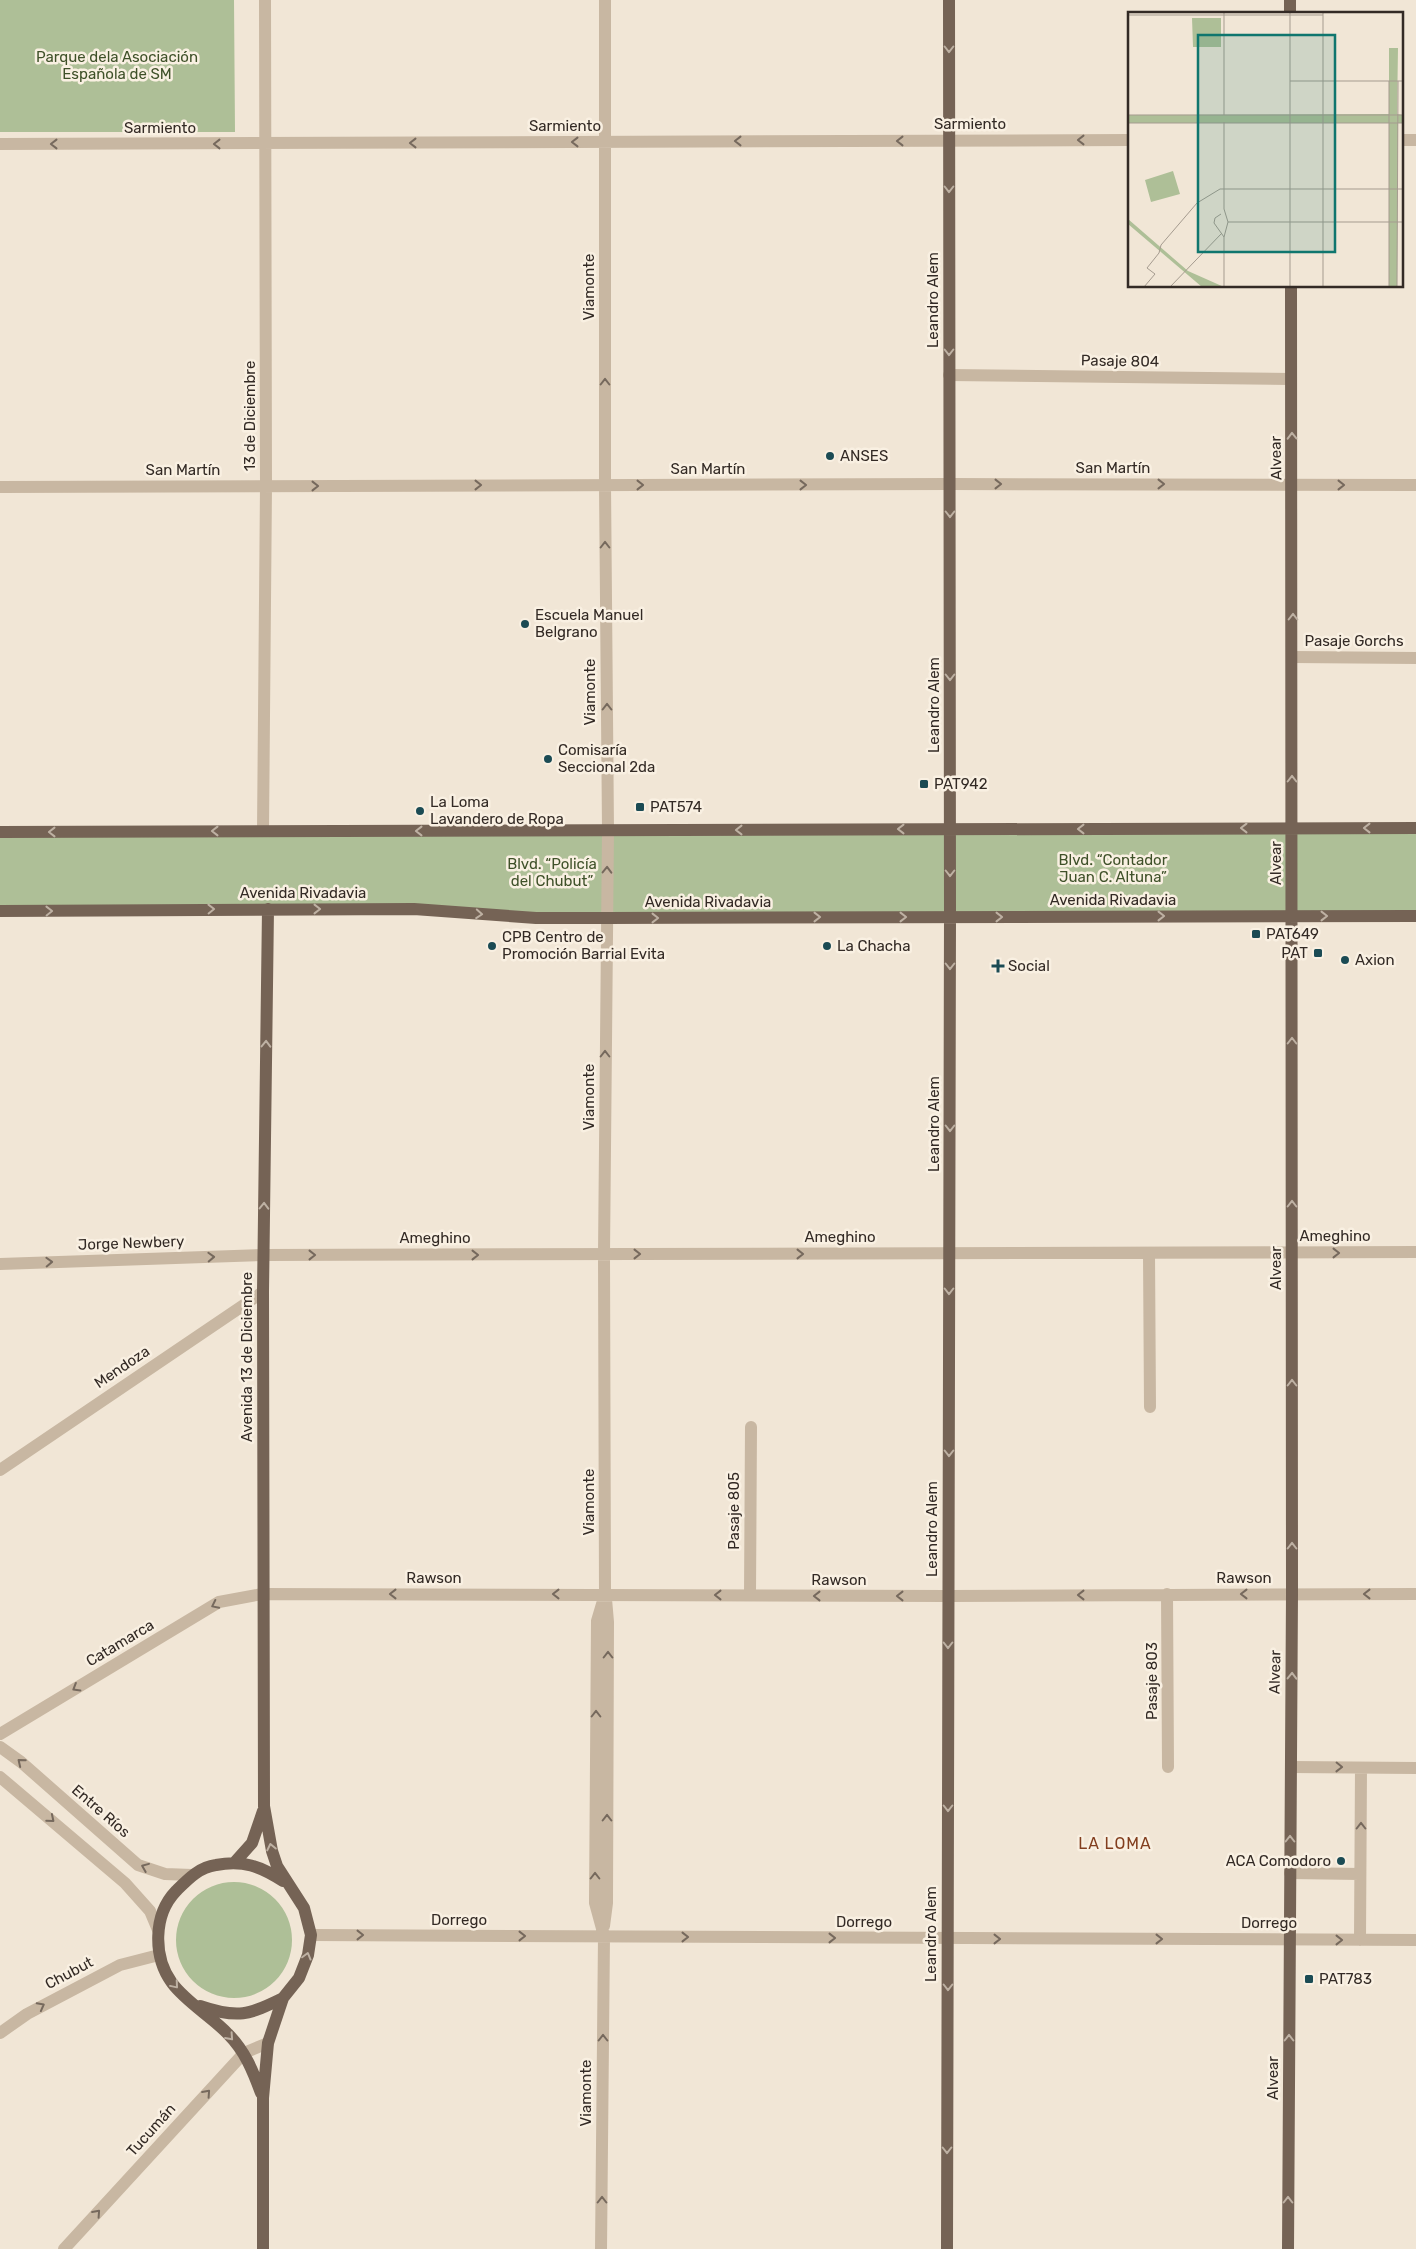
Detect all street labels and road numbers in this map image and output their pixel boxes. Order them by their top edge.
street label: Sarmiento [934,115,1006,133]
street label: Sarmiento [529,117,601,135]
street label: Sarmiento [124,119,196,137]
street label: Leandro Alem [924,252,942,348]
street label: Viamonte [580,254,598,320]
street label: Pasaje 804 [1081,351,1159,371]
street label: 13 de Diciembre [241,361,259,471]
street label: Alvear [1267,435,1285,480]
street label: San Martín [1076,459,1150,477]
street label: San Martín [671,460,745,478]
street label: San Martín [146,461,220,479]
street label: Pasaje Gorchs [1304,632,1404,650]
street label: Leandro Alem [925,657,943,753]
street label: Viamonte [581,659,599,725]
street label: Alvear [1267,841,1285,885]
street label: Avenida Rivadavia [240,884,366,902]
street label: Avenida Rivadavia [1050,891,1176,909]
street label: Avenida Rivadavia [645,893,771,911]
street label: Viamonte [580,1064,598,1130]
street label: Leandro Alem [925,1076,943,1172]
street label: Ameghino [1299,1227,1371,1245]
street label: Ameghino [804,1228,876,1246]
street label: Ameghino [399,1229,471,1247]
street label: Jorge Newbery [77,1232,185,1254]
street label: Alvear [1267,1246,1285,1290]
street label: Avenida 13 de Diciembre [238,1272,256,1442]
street label: Mendoza [91,1342,153,1392]
street label: Viamonte [580,1469,598,1535]
street label: Pasaje 805 [725,1472,743,1550]
street label: Leandro Alem [923,1481,941,1577]
street label: Rawson [406,1569,462,1587]
street label: Rawson [1216,1569,1272,1587]
street label: Rawson [811,1571,867,1589]
street label: Catamarca [83,1616,157,1670]
street label: Pasaje 803 [1143,1642,1161,1720]
street label: Alvear [1266,1649,1284,1694]
street label: Entre Ríos [68,1781,134,1841]
street label: Leandro Alem [922,1886,940,1982]
street label: Dorrego [431,1911,487,1929]
street label: Dorrego [836,1913,892,1931]
street label: Dorrego [1241,1914,1297,1932]
street label: Chubut [42,1953,96,1993]
street label: Alvear [1264,2056,1282,2100]
street label: Viamonte [577,2060,595,2126]
street label: Tucumán [123,2100,179,2160]

